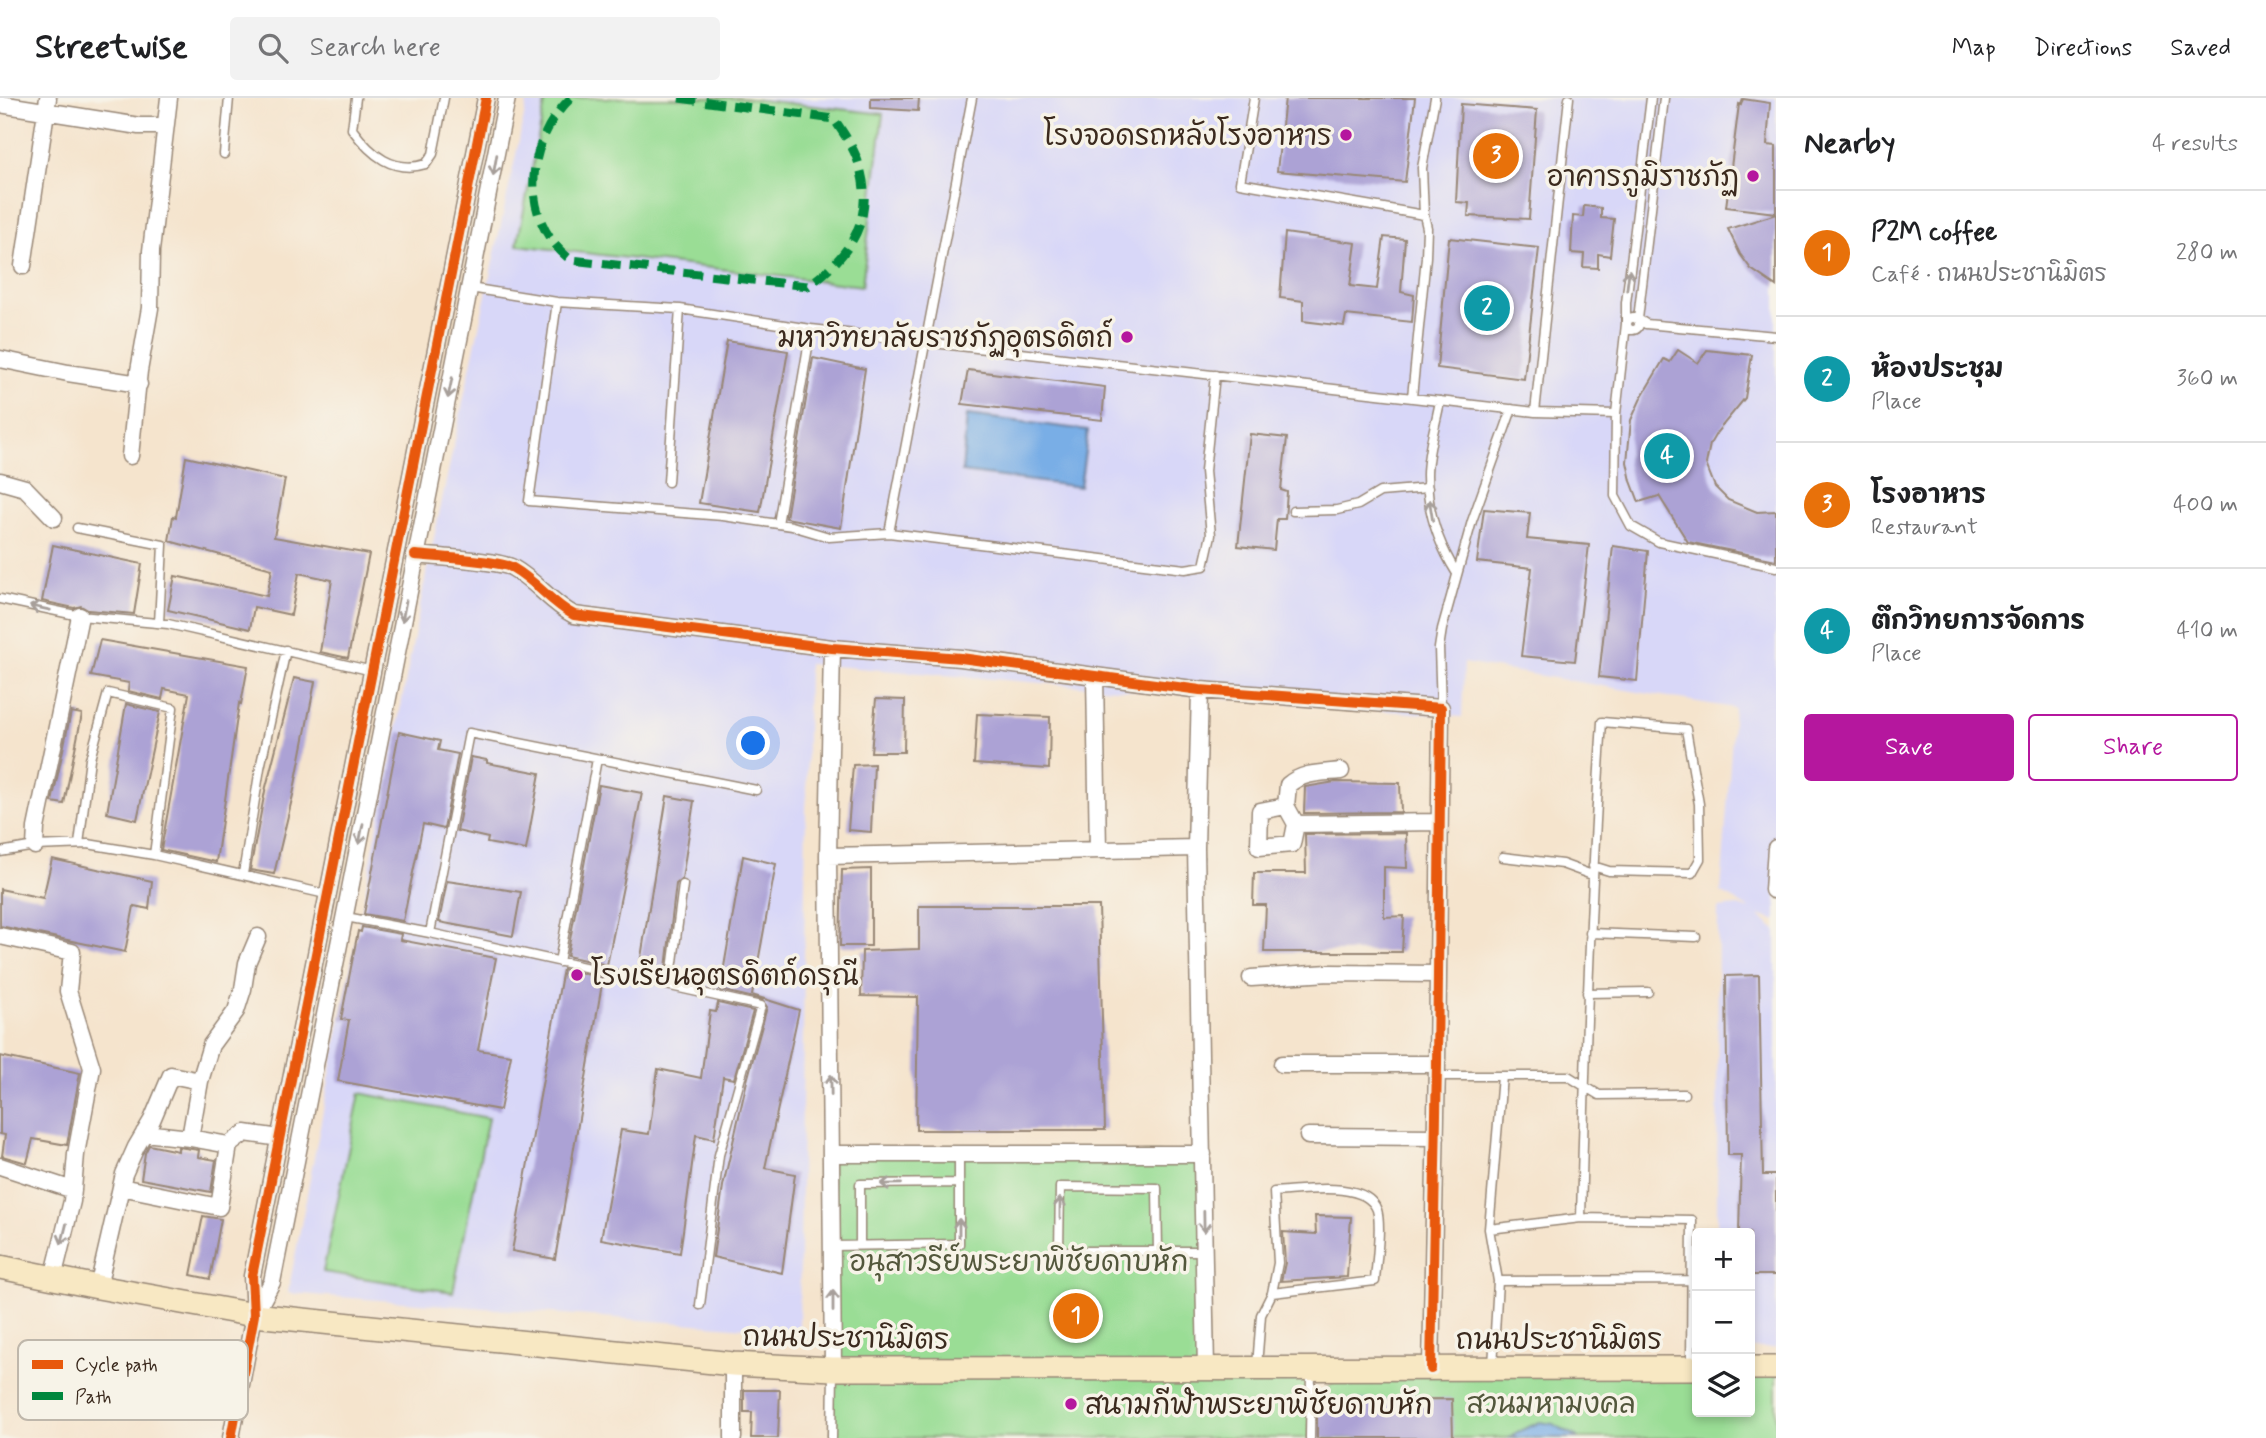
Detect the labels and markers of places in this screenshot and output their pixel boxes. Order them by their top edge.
place label: โรงจอดรถหลังโรงอาหาร [1043,116,1332,156]
marker: โรงจอดรถหลังโรงอาหาร [1338,127,1354,143]
pin: 3 [1473,130,1519,182]
place label: อาคารภูมิราชภัฏ [1547,160,1739,197]
marker: อาคารภูมิราชภัฏ [1745,168,1761,184]
pin: 2 [1464,282,1510,334]
place label: มหาวิทยาลัยราชภัฏอุตรดิตถ์ [777,318,1113,358]
marker: มหาวิทยาลัยราชภัฏอุตรดิตถ์ [1119,329,1135,345]
pin: 4 [1644,430,1690,482]
place label: โรงเรียนอุตรดิตถ์ดรุณี [591,956,859,996]
marker: โรงเรียนอุตรดิตถ์ดรุณี [569,967,585,983]
pin: 1 [1053,1290,1099,1342]
place label: สนามกีฬาพระยาพิชัยดาบหัก [1085,1387,1433,1425]
marker: สนามกีฬาพระยาพิชัยดาบหัก [1063,1396,1079,1412]

